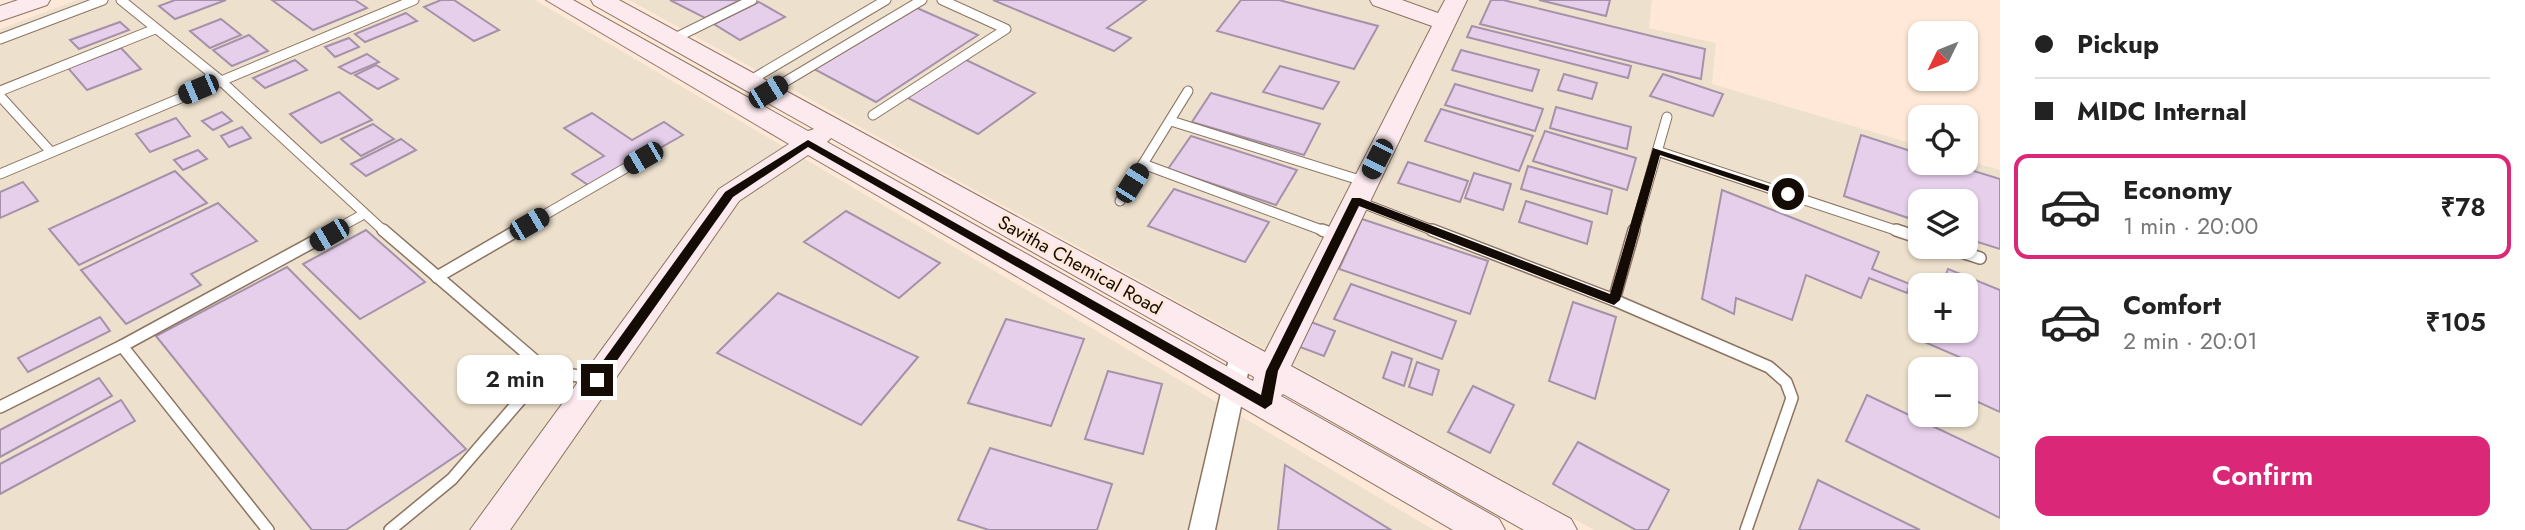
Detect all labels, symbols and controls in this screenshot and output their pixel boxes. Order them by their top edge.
north arrow [1908,21,1978,91]
map controls [1908,21,1978,427]
text: Pickup [2077,25,2159,63]
car [175,71,222,107]
car [745,72,792,112]
text: MIDC Internal [2077,92,2247,130]
button: locate [1908,105,1978,175]
car [1359,136,1396,182]
car [620,138,667,178]
car [1112,160,1153,206]
text: Economy [2123,171,2232,209]
icon: car [2039,175,2102,238]
route start [1772,178,1804,210]
text: ₹78 [2440,188,2486,226]
button: layers [1908,189,1978,259]
car [506,204,553,244]
street label: Savitha Chemical Road [993,209,1167,321]
text: 1 min · 20:00 [2123,209,2258,243]
car [306,215,353,255]
button: + [1908,273,1978,343]
text: Comfort [2123,286,2221,324]
icon: car [2039,290,2102,353]
text: ₹105 [2426,303,2486,341]
text: 2 min · 20:01 [2123,324,2258,358]
callout: 2 min [457,356,572,404]
button: − [1908,357,1978,427]
text: 2 min [485,362,545,396]
route end [581,364,613,396]
button: Confirm [2035,436,2490,516]

